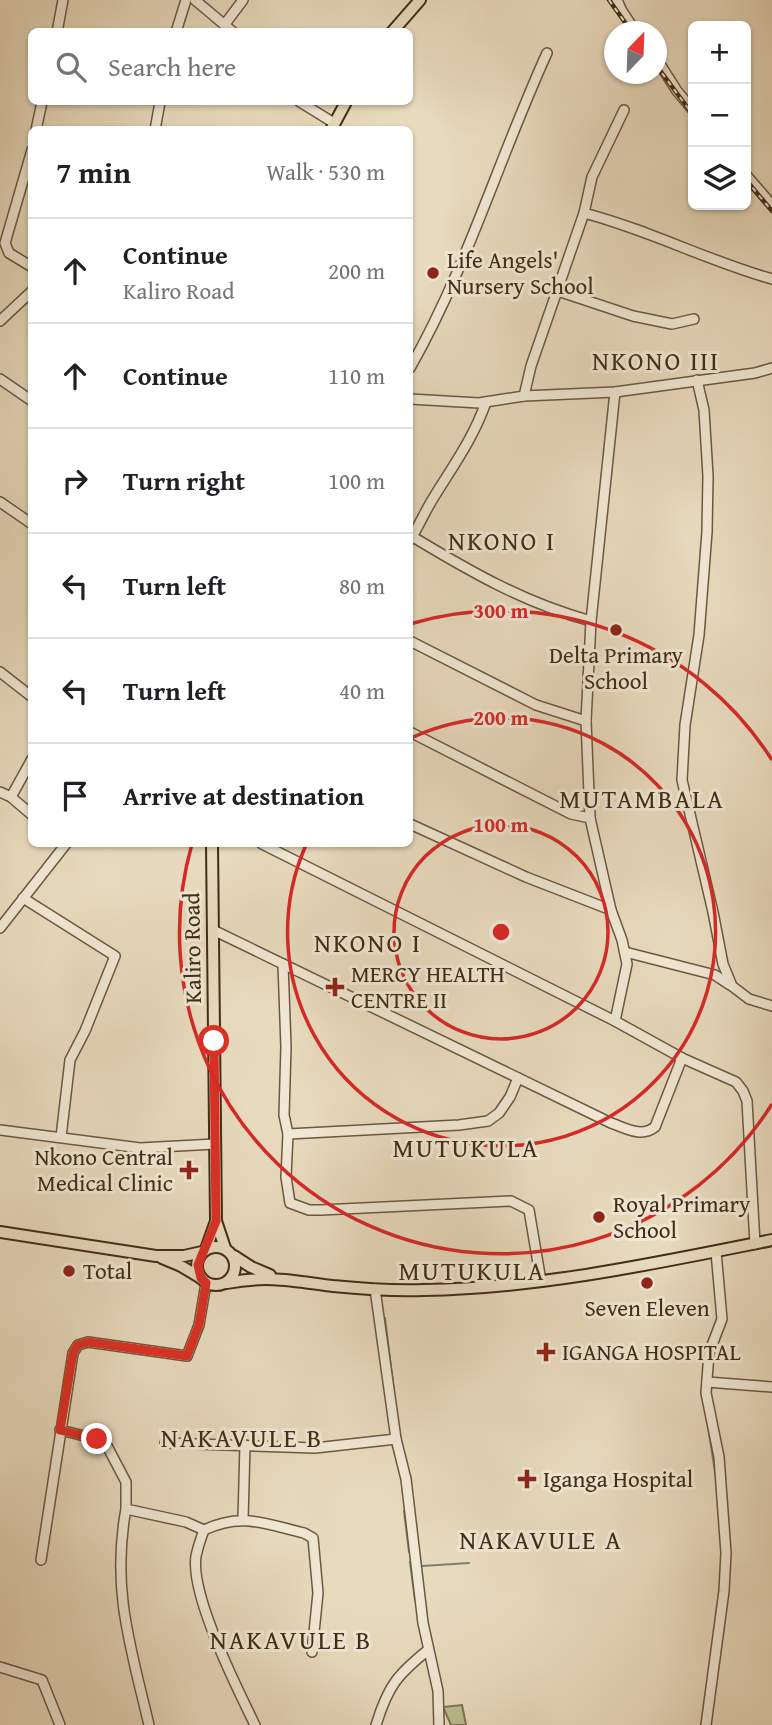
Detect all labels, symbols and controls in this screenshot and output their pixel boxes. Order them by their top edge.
north arrow [604,21,667,84]
map controls [688,21,751,210]
button: + [688,21,751,84]
search box [28,28,413,105]
text: Search here [108,47,236,86]
icon: search [52,48,90,86]
button: − [688,84,751,147]
button: layers [688,147,751,210]
text: 7 min [56,150,131,194]
text: Walk · 530 m [266,155,385,188]
text: Continue [123,235,228,274]
place label: Life Angels' Nursery School [447,243,594,302]
icon: ahead [56,252,94,290]
text: 200 m [328,254,385,287]
marker: Life Angels' Nursery School [425,265,441,281]
text: Kaliro Road [123,274,234,307]
district label: NKONO III [592,341,720,380]
text: Continue [123,356,228,395]
icon: ahead [56,357,94,395]
text: 110 m [328,359,385,392]
text: Turn right [123,461,245,500]
icon: right [56,462,94,500]
text: 100 m [328,464,385,497]
district label: NKONO I [448,521,556,560]
text: Turn left [123,566,226,605]
icon: left [56,567,94,605]
text: 80 m [339,569,385,602]
text: 300 m [473,595,529,626]
marker: Delta Primary School [608,622,624,638]
place label: Delta Primary School [549,638,684,697]
text: Turn left [123,671,226,710]
icon: left [56,672,94,710]
text: 40 m [339,674,385,707]
text: 200 m [473,702,529,733]
text: Arrive at destination [123,776,364,815]
icon: arrive [56,777,94,815]
district label: MUTAMBALA [559,779,725,818]
text: 100 m [473,809,529,840]
street label: Kaliro Road [174,891,209,1004]
centre of rings [489,920,513,944]
district label: NKONO I [314,923,422,962]
place label: MERCY HEALTH CENTRE II [351,957,505,1016]
marker: MERCY HEALTH CENTRE II [325,977,345,997]
route start [198,1025,229,1056]
district label: MUTUKULA [392,1128,540,1167]
place label: Nkono Central Medical Clinic [34,1140,173,1199]
marker: Nkono Central Medical Clinic [179,1160,199,1180]
place label: Royal Primary School [613,1187,751,1246]
marker: Royal Primary School [591,1209,607,1225]
district label: MUTUKULA [398,1251,546,1290]
place label: Total [83,1254,132,1287]
marker: Total [61,1263,77,1279]
marker: Seven Eleven [639,1275,655,1291]
place label: Seven Eleven [584,1291,710,1324]
place label: IGANGA HOSPITAL [562,1335,741,1368]
marker: IGANGA HOSPITAL [536,1342,556,1362]
district label: NAKAVULE B [161,1418,323,1457]
route end [81,1423,112,1454]
place label: Iganga Hospital [543,1462,693,1495]
marker: Iganga Hospital [517,1469,537,1489]
district label: NAKAVULE A [459,1520,623,1559]
district label: NAKAVULE B [210,1620,372,1659]

